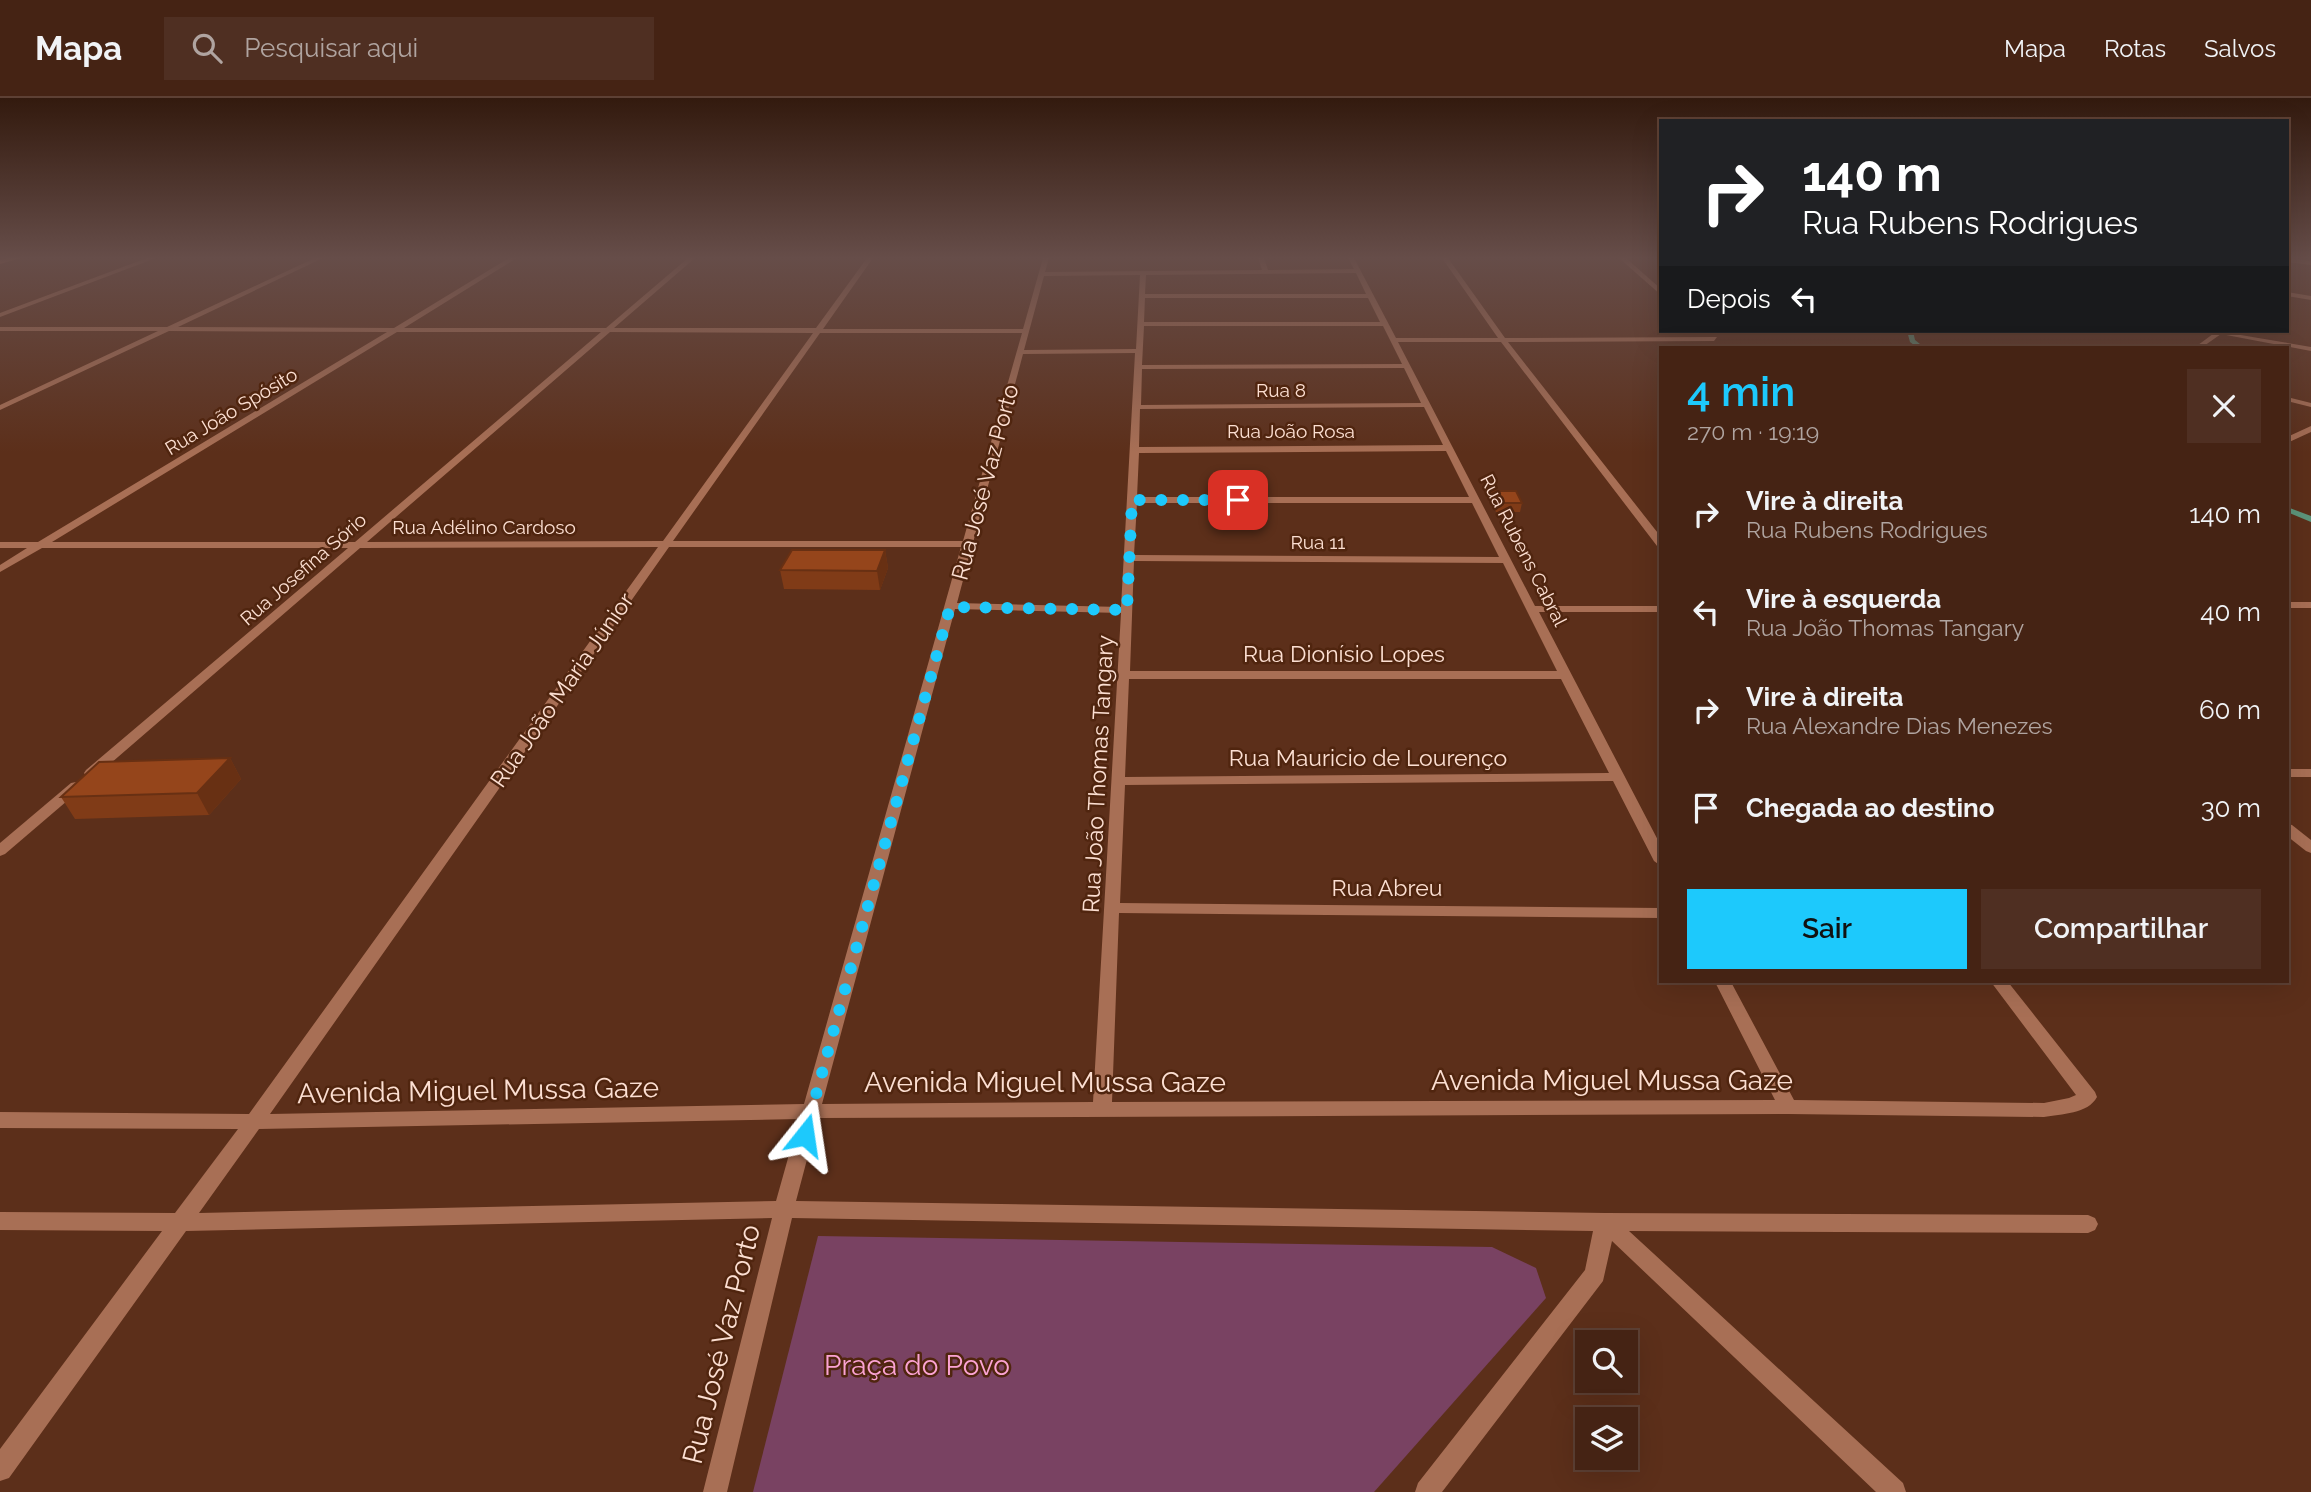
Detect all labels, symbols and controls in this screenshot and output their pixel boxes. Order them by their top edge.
search box [164,17,654,80]
text: Mapa [35,29,122,68]
icon: search [188,29,226,67]
text: Pesquisar aqui [244,33,418,63]
text: Mapa [2004,34,2066,63]
text: Rotas [2104,34,2166,63]
text: Salvos [2204,34,2276,63]
text: 140 m [1802,145,1942,202]
icon: right [1687,147,1778,238]
text: Rua Rubens Rodrigues [1802,204,2138,241]
icon: left [1785,280,1823,318]
text: Depois [1687,284,1771,314]
street label: Rua João Spósito [161,363,301,459]
text: 4 min [1687,367,1795,416]
button: close [2187,369,2261,443]
street label: Rua 8 [1256,379,1306,401]
street label: Rua José Vaz Porto [945,381,1024,583]
text: 270 m · 19:19 [1687,418,1819,445]
street label: Rua João Rosa [1227,420,1355,442]
pin [1208,470,1268,530]
street label: Rua Rubens Cabral [1476,470,1572,630]
icon: arrive [1219,481,1257,519]
text: Vire à direita [1746,486,1903,516]
icon: right [1687,495,1725,533]
text: 140 m [2189,499,2261,529]
street label: Rua Josefina Sório [236,508,370,630]
street label: Rua Adélino Cardoso [392,516,576,538]
text: Rua Rubens Rodrigues [1746,516,1988,543]
street label: Rua 11 [1290,531,1346,553]
text: Vire à esquerda [1746,584,1941,614]
street label: Rua João Maria Júnior [484,587,639,792]
icon: left [1687,593,1725,631]
text: 40 m [2200,597,2261,627]
text: Rua João Thomas Tangary [1746,614,2024,641]
street label: Rua João Thomas Tangary [1077,634,1118,914]
street label: Rua Dionísio Lopes [1243,640,1445,667]
text: Vire à direita [1746,682,1903,712]
icon: right [1687,691,1725,729]
text: 60 m [2199,695,2261,725]
text: Rua Alexandre Dias Menezes [1746,712,2053,739]
street label: Rua Mauricio de Lourenço [1229,744,1507,771]
icon: arrive [1687,789,1725,827]
text: Chegada ao destino [1746,793,1995,823]
text: 30 m [2201,793,2261,823]
street label: Rua Abreu [1332,874,1442,901]
button: Sair [1687,889,1967,969]
button: Compartilhar [1981,889,2261,969]
street label: Avenida Miguel Mussa Gaze [1431,1064,1793,1097]
street label: Avenida Miguel Mussa Gaze [864,1066,1226,1099]
street label: Avenida Miguel Mussa Gaze [297,1071,659,1110]
position arrow [768,1098,842,1172]
street label: Rua José Vaz Porto [676,1221,767,1467]
map controls [1575,1330,1638,1470]
button: search [1575,1330,1638,1393]
park label: Praça do Povo [824,1349,1010,1382]
button: layers [1575,1407,1638,1470]

